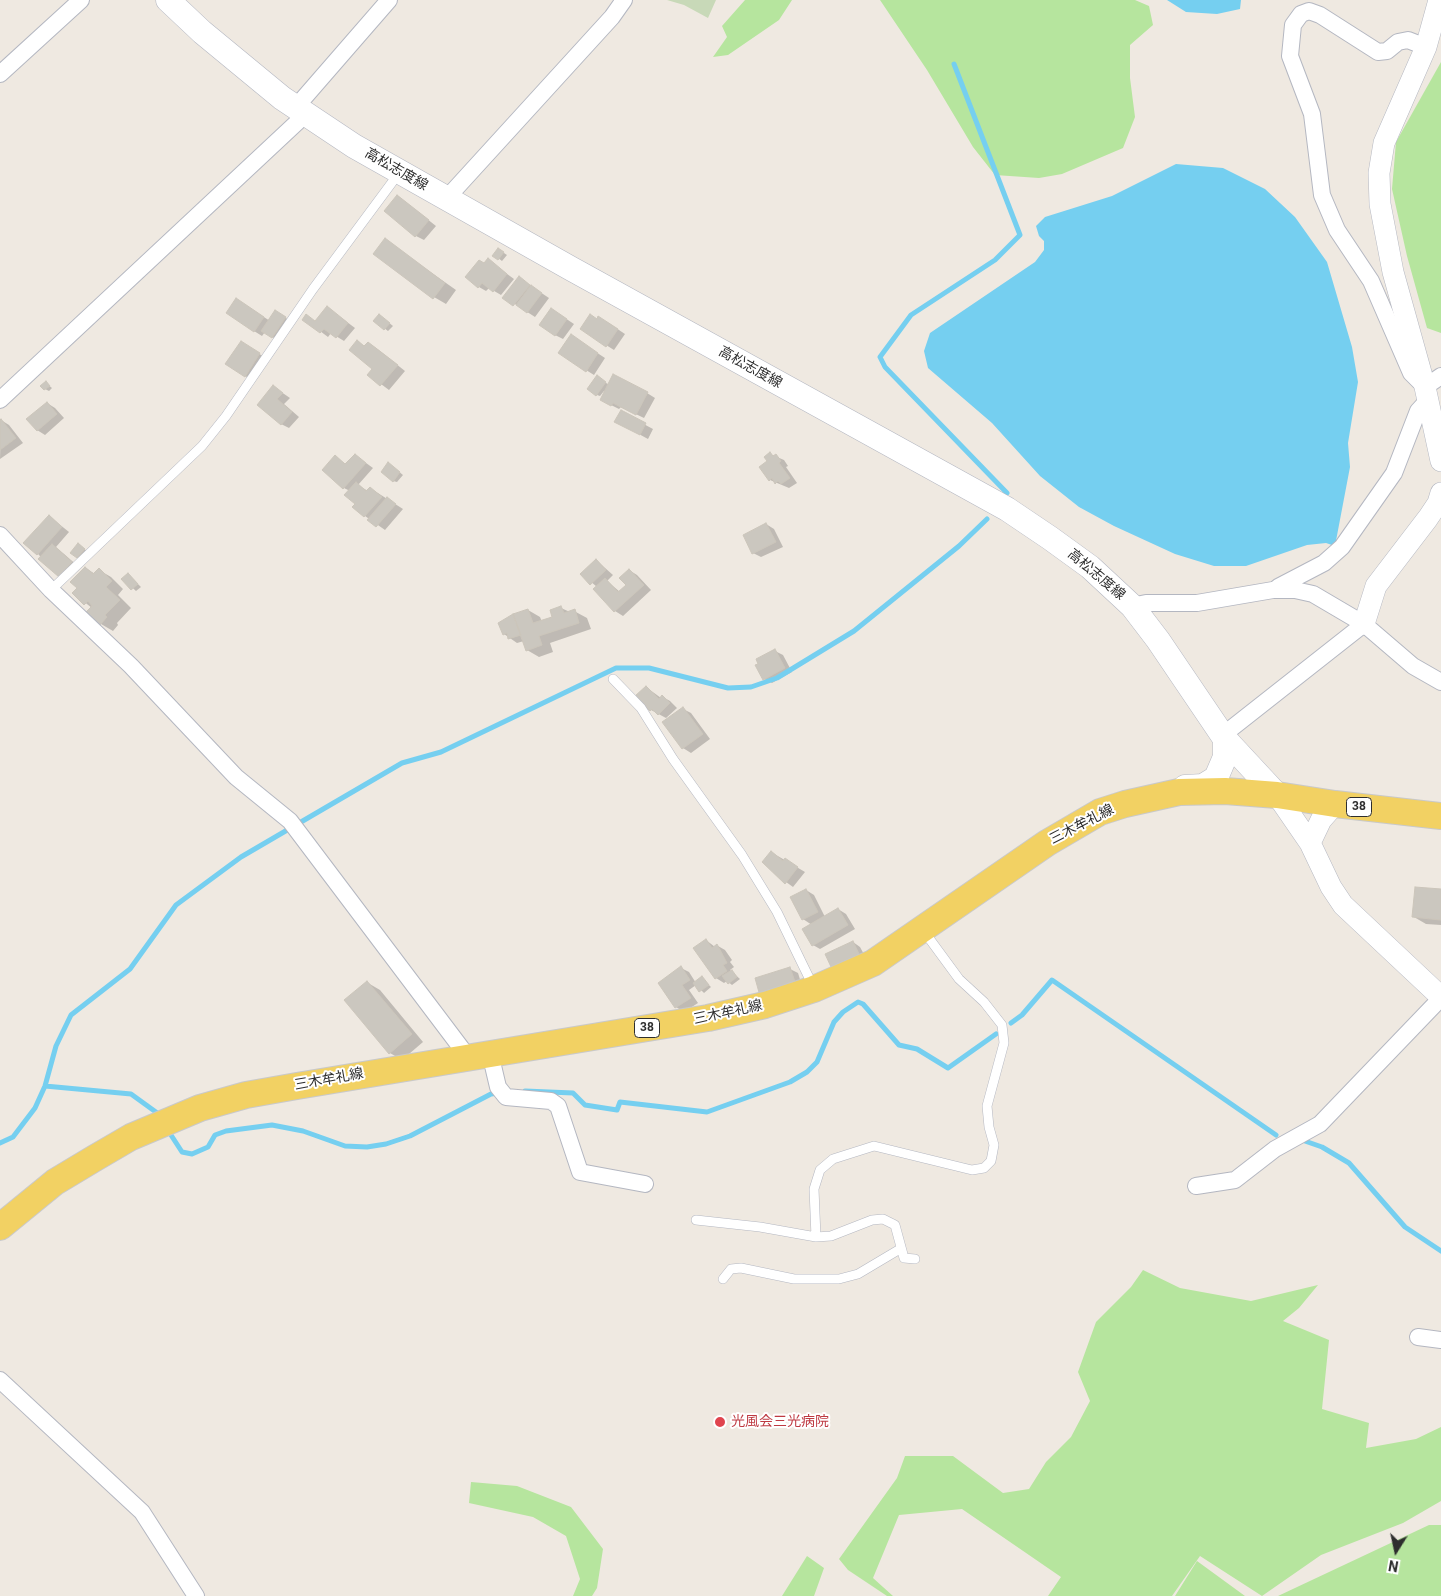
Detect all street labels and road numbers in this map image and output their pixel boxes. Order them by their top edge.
street label: 高松志度線 [361,145,431,195]
street label: 高松志度線 [715,344,785,392]
street label: 高松志度線 [1064,546,1128,604]
road number: 38 [1346,798,1372,816]
street label: 三木牟礼線 [1047,802,1117,848]
street label: 三木牟礼線 [692,998,764,1028]
road number: 38 [634,1018,660,1038]
street label: 三木牟礼線 [293,1066,365,1094]

